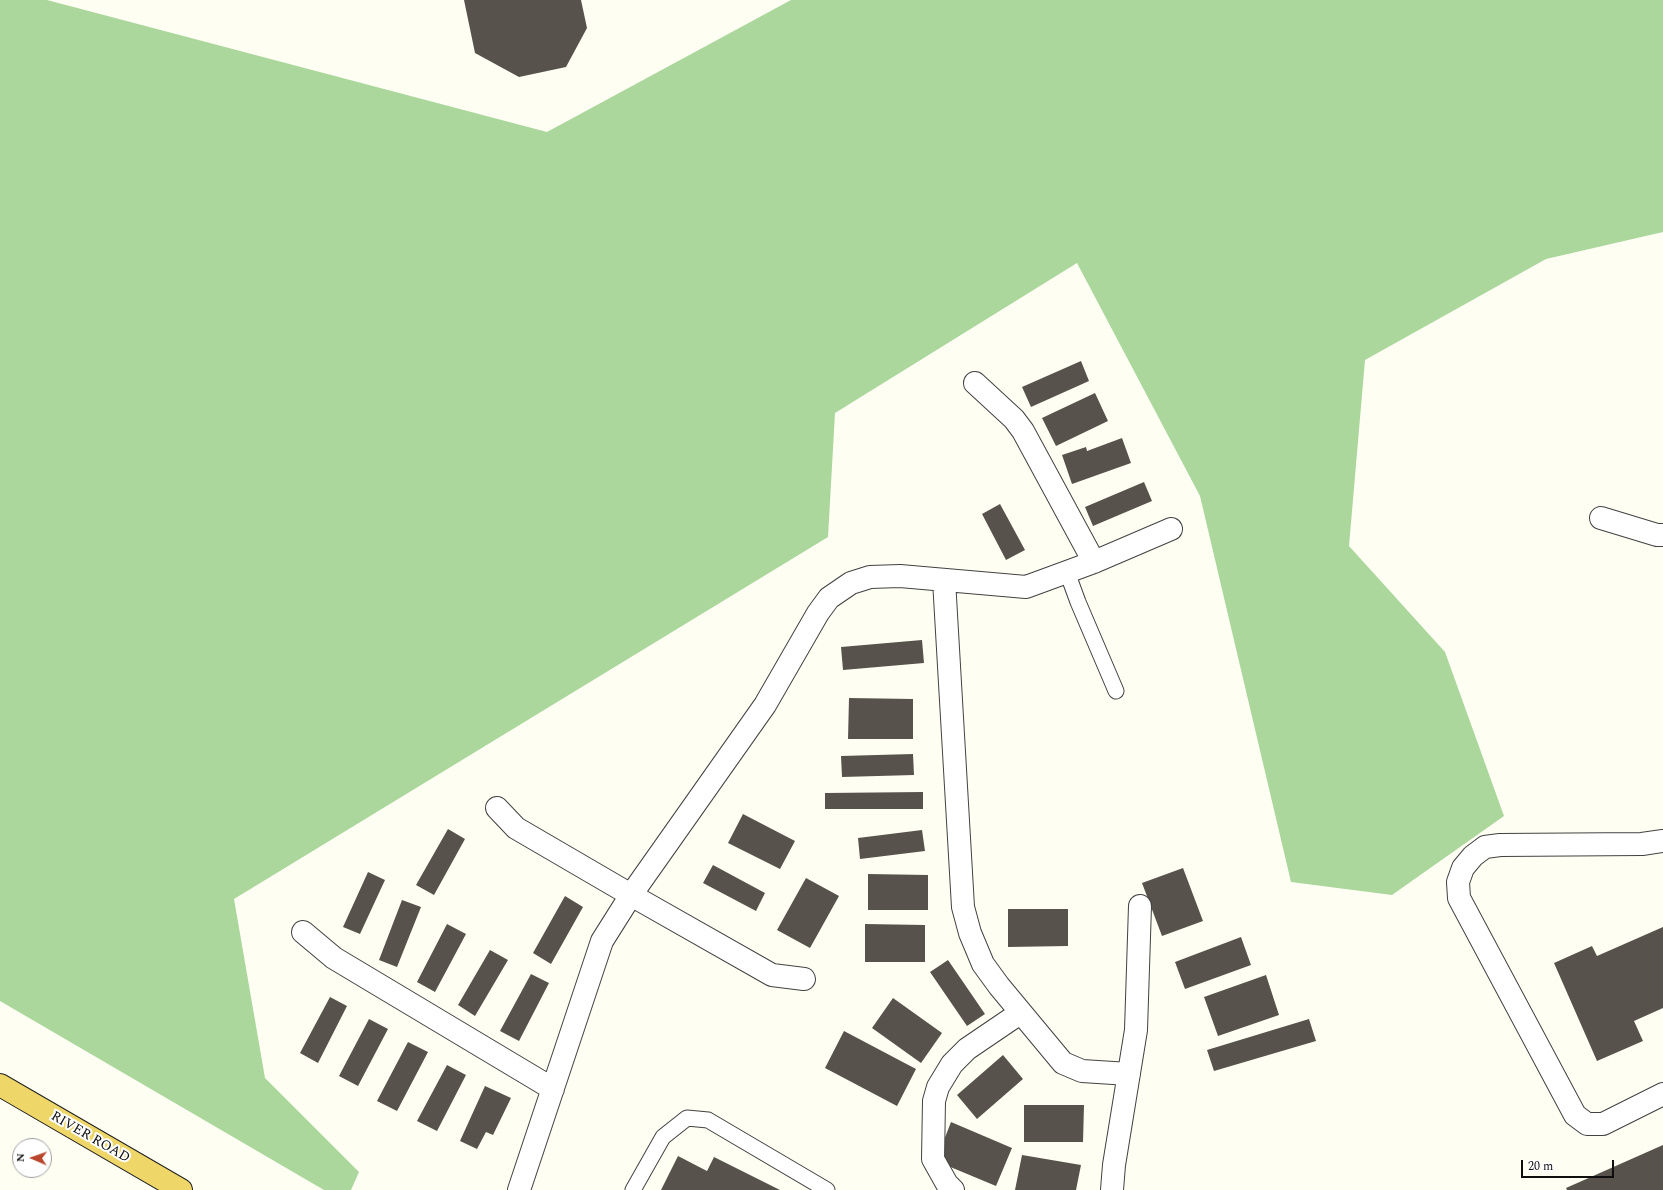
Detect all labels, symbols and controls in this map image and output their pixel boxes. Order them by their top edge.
street label: RIVER ROAD [48,1109,132,1167]
north arrow [12,1138,52,1178]
scale bar [1523,1152,1616,1178]
text: N [12,1153,29,1162]
text: 20 m [1528,1157,1553,1176]

